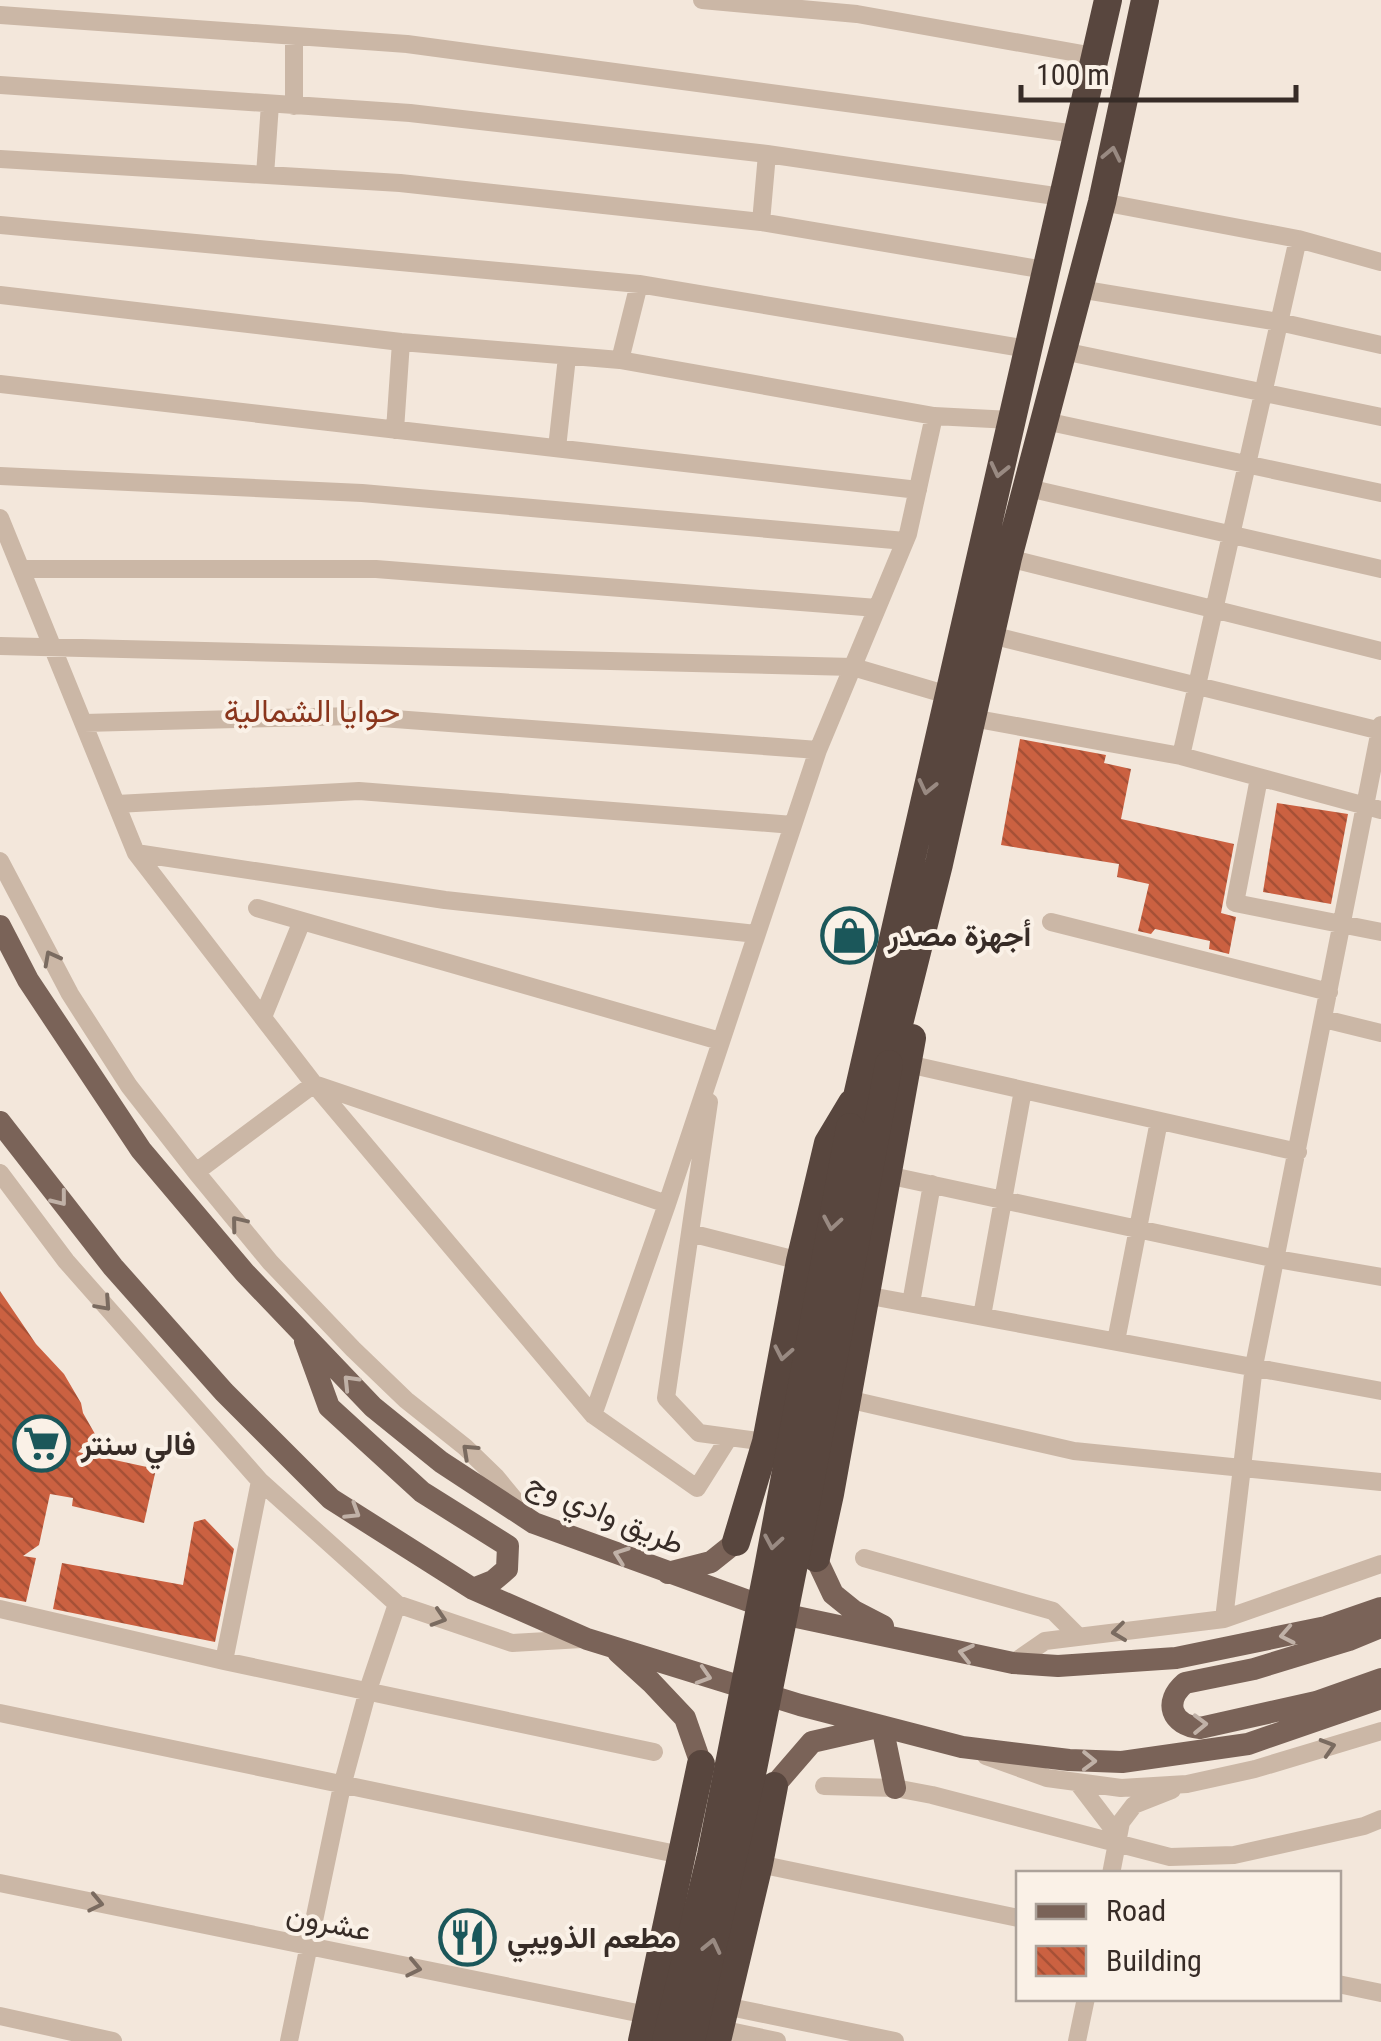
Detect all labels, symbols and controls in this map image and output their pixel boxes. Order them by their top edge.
scale bar [1021,40,1296,102]
text: 100 m [1036,57,1110,92]
one-way arrow [1100,146,1121,163]
one-way arrow [990,461,1011,478]
district label: حوايا الشمالية [224,692,400,731]
one-way arrow [918,778,939,795]
shop icon: أجهزة مصدر [819,905,879,965]
place label: أجهزة مصدر [887,918,1031,954]
one-way arrow [43,951,63,969]
one-way arrow [48,1188,66,1206]
one-way arrow [823,1214,844,1231]
one-way arrow [232,1216,250,1234]
one-way arrow [93,1292,111,1311]
one-way arrow [773,1344,794,1361]
one-way arrow [344,1375,362,1394]
supermarket icon: فالي سنتر [12,1414,72,1474]
place label: فالي سنتر [80,1427,196,1470]
one-way arrow [462,1445,481,1463]
street label: طريق وادي وج [520,1464,690,1568]
one-way arrow [342,1500,360,1519]
one-way arrow [763,1534,784,1551]
one-way arrow [613,1546,630,1567]
one-way arrow [430,1607,447,1627]
one-way arrow [1110,1621,1126,1642]
one-way arrow [1279,1624,1296,1645]
one-way arrow [958,1644,975,1665]
one-way arrow [695,1664,712,1685]
one-way arrow [1193,1714,1208,1735]
one-way arrow [1319,1738,1336,1759]
one-way arrow [1081,1750,1097,1771]
legend [1016,1871,1341,2001]
one-way arrow [87,1891,104,1912]
text: Road [1106,1893,1166,1928]
street label: عشرون [283,1896,375,1949]
restaurant icon: مطعم الذويبي [438,1907,498,1967]
place label: مطعم الذويبي [507,1920,677,1963]
one-way arrow [701,1938,722,1955]
text: Building [1106,1943,1202,1978]
one-way arrow [405,1956,422,1977]

